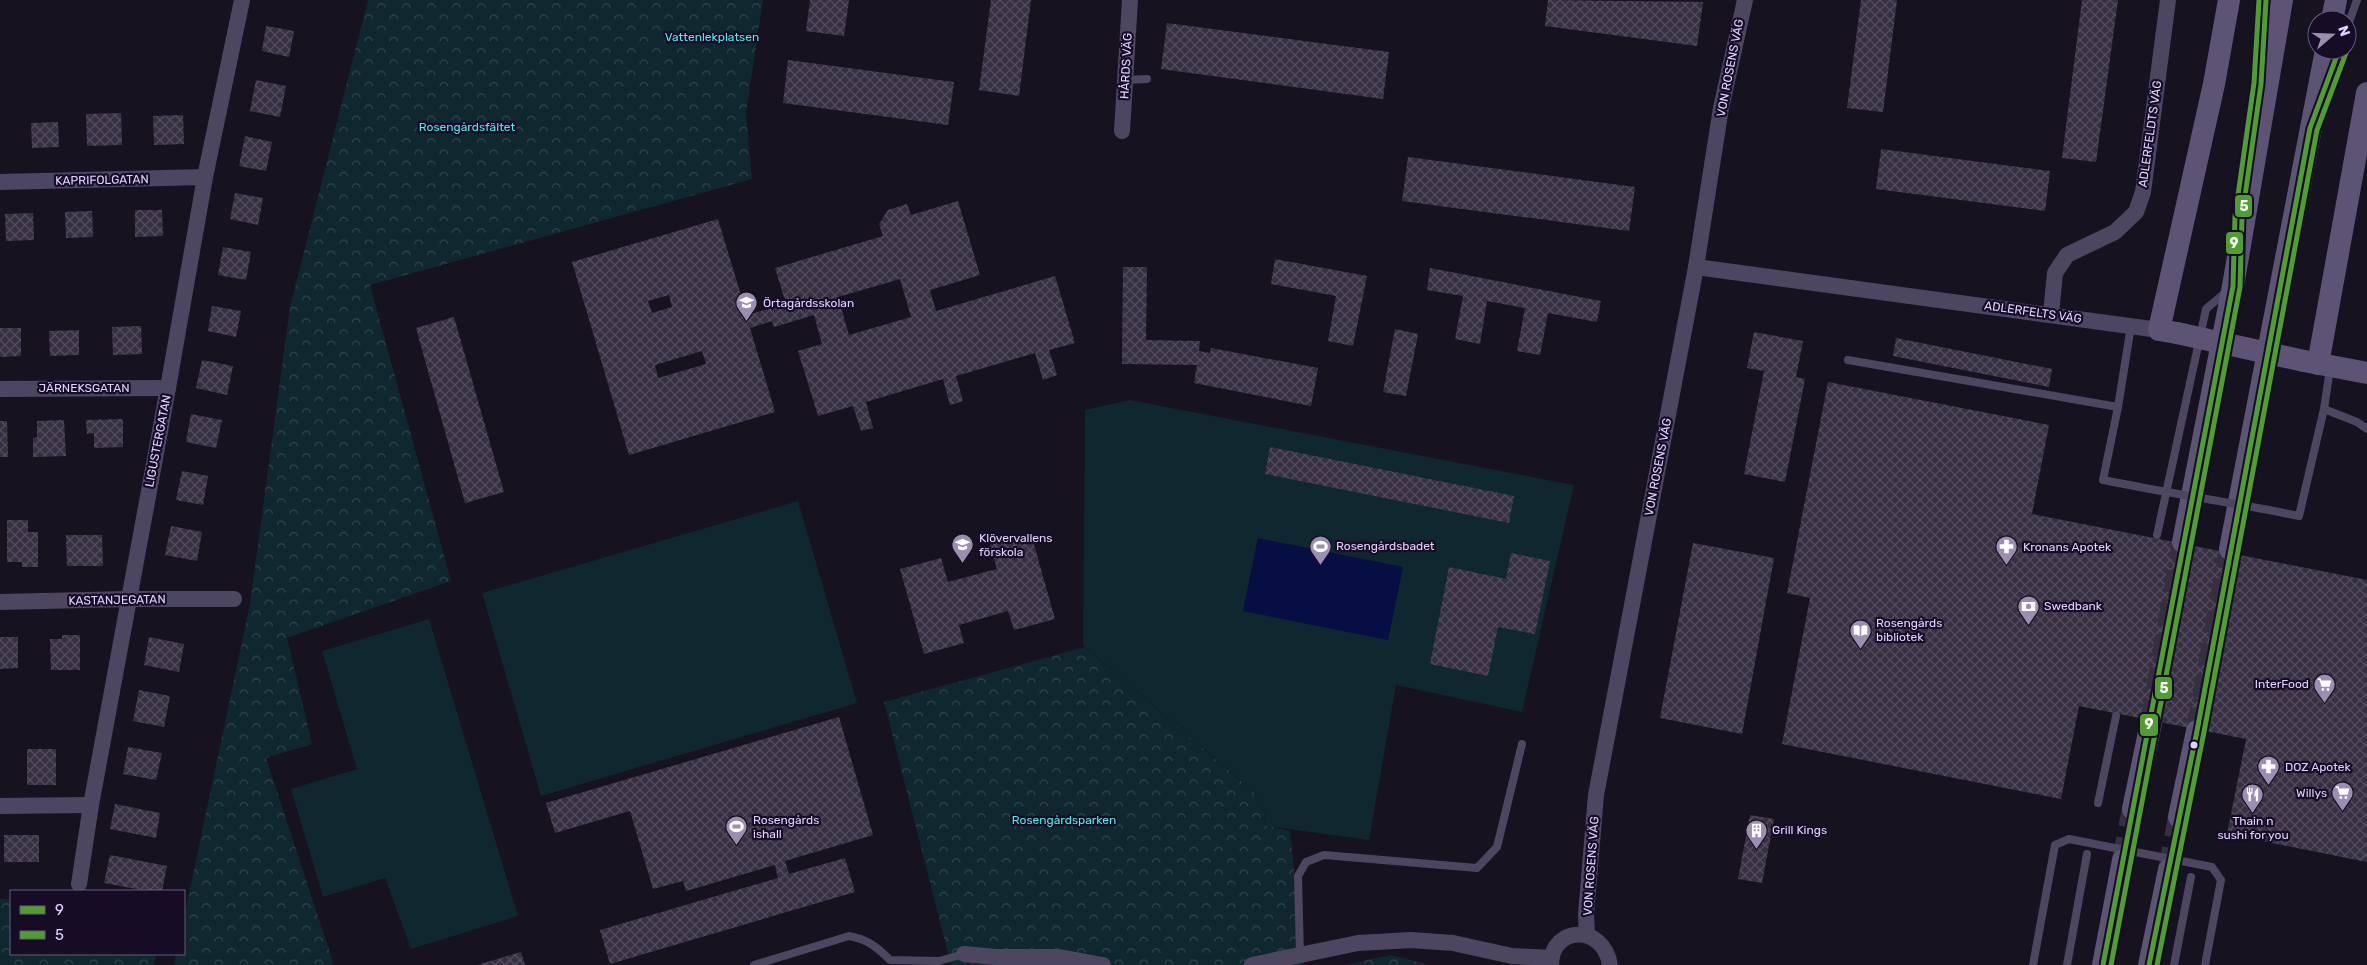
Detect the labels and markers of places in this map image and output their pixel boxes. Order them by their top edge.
school or university icon: Örtagårdsskolan [735,291,759,322]
place label: Örtagårdsskolan [763,296,854,310]
place label: Klövervallens förskola [979,531,1052,559]
school or university icon: Klövervallens förskola [951,533,975,564]
sports icon: Rosengårdsbadet [1308,534,1332,565]
pharmacy icon: Kronans Apotek [1995,535,2019,566]
place label: Rosengårdsbadet [1336,539,1435,553]
place label: Kronans Apotek [2023,540,2112,554]
bank icon: Swedbank [2016,594,2040,625]
place label: Swedbank [2044,599,2103,613]
place label: Rosengårds bibliotek [1876,616,1942,644]
library icon: Rosengårds bibliotek [1848,618,1872,649]
supermarket icon: InterFood [2313,672,2337,703]
place label: InterFood [2255,677,2309,691]
unlabelled marker [2189,740,2199,750]
pharmacy icon: DOZ Apotek [2257,755,2281,786]
place label: DOZ Apotek [2285,760,2352,774]
supermarket icon: Willys [2331,781,2355,812]
restaurant icon: Thain n sushi for you [2241,782,2265,813]
place label: Willys [2296,786,2327,800]
place label: Rosengårds ishall [753,813,819,841]
place label: Thain n sushi for you [2217,814,2289,842]
sports icon: Rosengårds ishall [725,815,749,846]
building icon: Grill Kings [1744,818,1768,849]
place label: Grill Kings [1772,823,1827,837]

